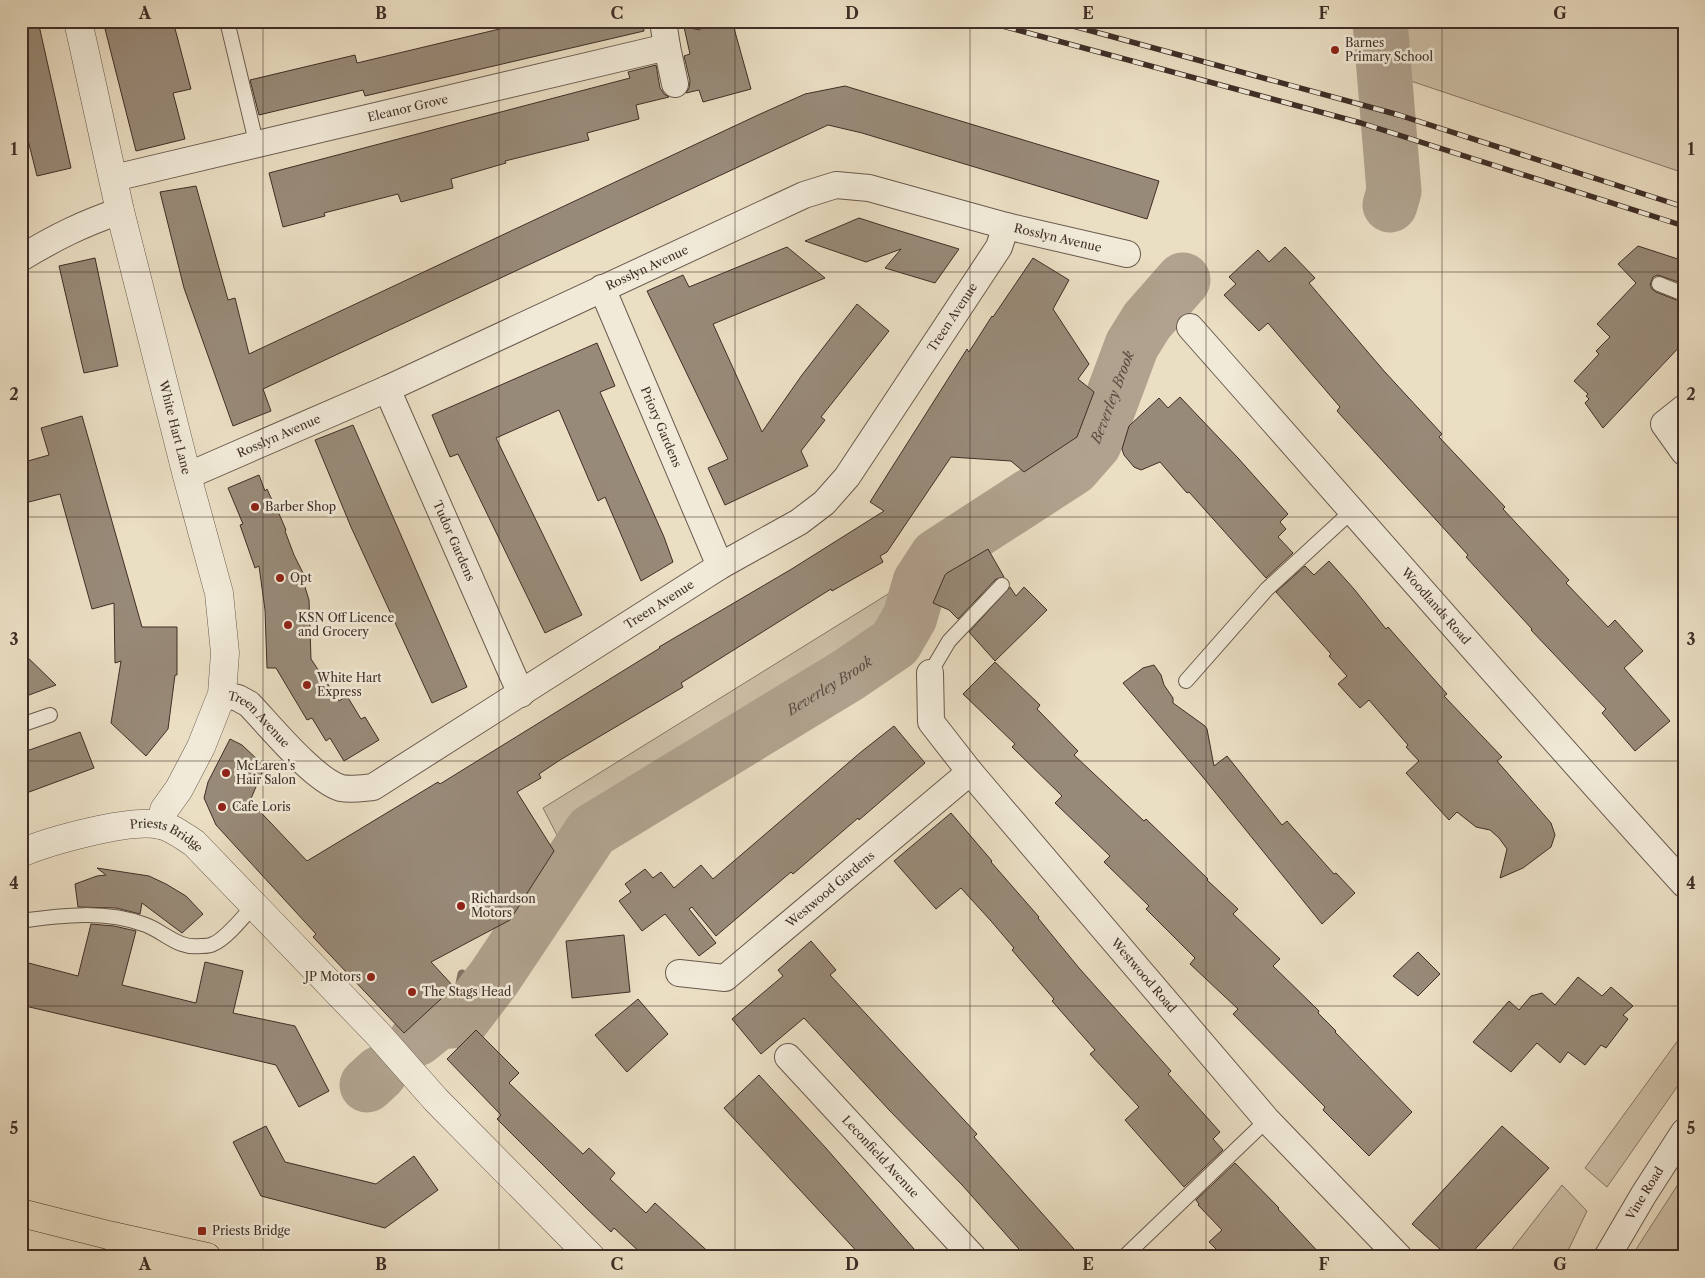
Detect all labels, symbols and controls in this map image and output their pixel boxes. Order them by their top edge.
text: A [138,3,152,23]
text: B [375,3,387,23]
text: C [611,3,623,23]
text: D [845,3,859,23]
text: E [1082,3,1094,23]
text: F [1319,3,1330,23]
text: G [1553,3,1567,23]
place label: Barnes Primary School [1345,35,1433,64]
marker: Barnes Primary School [1329,44,1341,56]
street label: Eleanor Grove [366,91,450,125]
text: 1 [10,139,18,159]
text: 1 [1687,139,1695,159]
street label: Rosslyn Avenue [1013,220,1103,255]
street label: Rosslyn Avenue [603,242,691,293]
street label: Treen Avenue [924,280,980,354]
water label: Beverley Brook [1086,348,1138,447]
street label: White Hart Lane [156,378,194,476]
text: 2 [9,384,19,404]
street label: Priory Gardens [638,384,685,469]
text: 2 [1686,384,1696,404]
street label: Rosslyn Avenue [234,411,323,460]
street label: Tudor Gardens [430,498,478,583]
place label: Barber Shop [265,499,336,514]
marker: Barber Shop [249,501,261,513]
street label: Woodlands Road [1398,564,1474,648]
place label: Opt [290,570,312,585]
marker: Opt [274,572,286,584]
street label: Treen Avenue [621,576,697,632]
place label: KSN Off Licence and Grocery [298,610,394,639]
marker: KSN Off Licence and Grocery [282,619,294,631]
text: 3 [9,629,19,649]
text: 3 [1686,629,1696,649]
water label: Beverley Brook [783,652,876,720]
place label: White Hart Express [316,670,382,699]
marker: White Hart Express [301,679,313,691]
street label: Treen Avenue [226,688,293,751]
place label: McLaren’s Hair Salon [236,758,297,787]
marker: McLaren’s Hair Salon [220,767,232,779]
place label: Cafe Loris [232,799,291,814]
marker: Cafe Loris [216,801,228,813]
street label: Priests Bridge [129,816,207,855]
street label: Westwood Gardens [782,848,877,931]
text: 4 [9,873,19,893]
text: 4 [1686,873,1696,893]
place label: Richardson Motors [471,891,536,920]
marker: Richardson Motors [455,900,467,912]
street label: Westwood Road [1108,934,1180,1016]
place label: JP Motors [303,969,361,984]
marker: JP Motors [365,971,377,983]
place label: The Stags Head [422,984,512,999]
marker: The Stags Head [406,986,418,998]
street label: Leconfield Avenue [839,1112,923,1201]
text: 5 [10,1118,19,1138]
text: 5 [1687,1118,1696,1138]
street label: Vine Road [1622,1163,1667,1223]
place label: Priests Bridge [212,1223,291,1238]
marker: Priests Bridge [196,1225,208,1237]
text: A [138,1254,152,1274]
text: B [375,1254,387,1274]
text: C [611,1254,623,1274]
text: D [845,1254,859,1274]
text: E [1082,1254,1094,1274]
text: F [1319,1254,1330,1274]
text: G [1553,1254,1567,1274]

